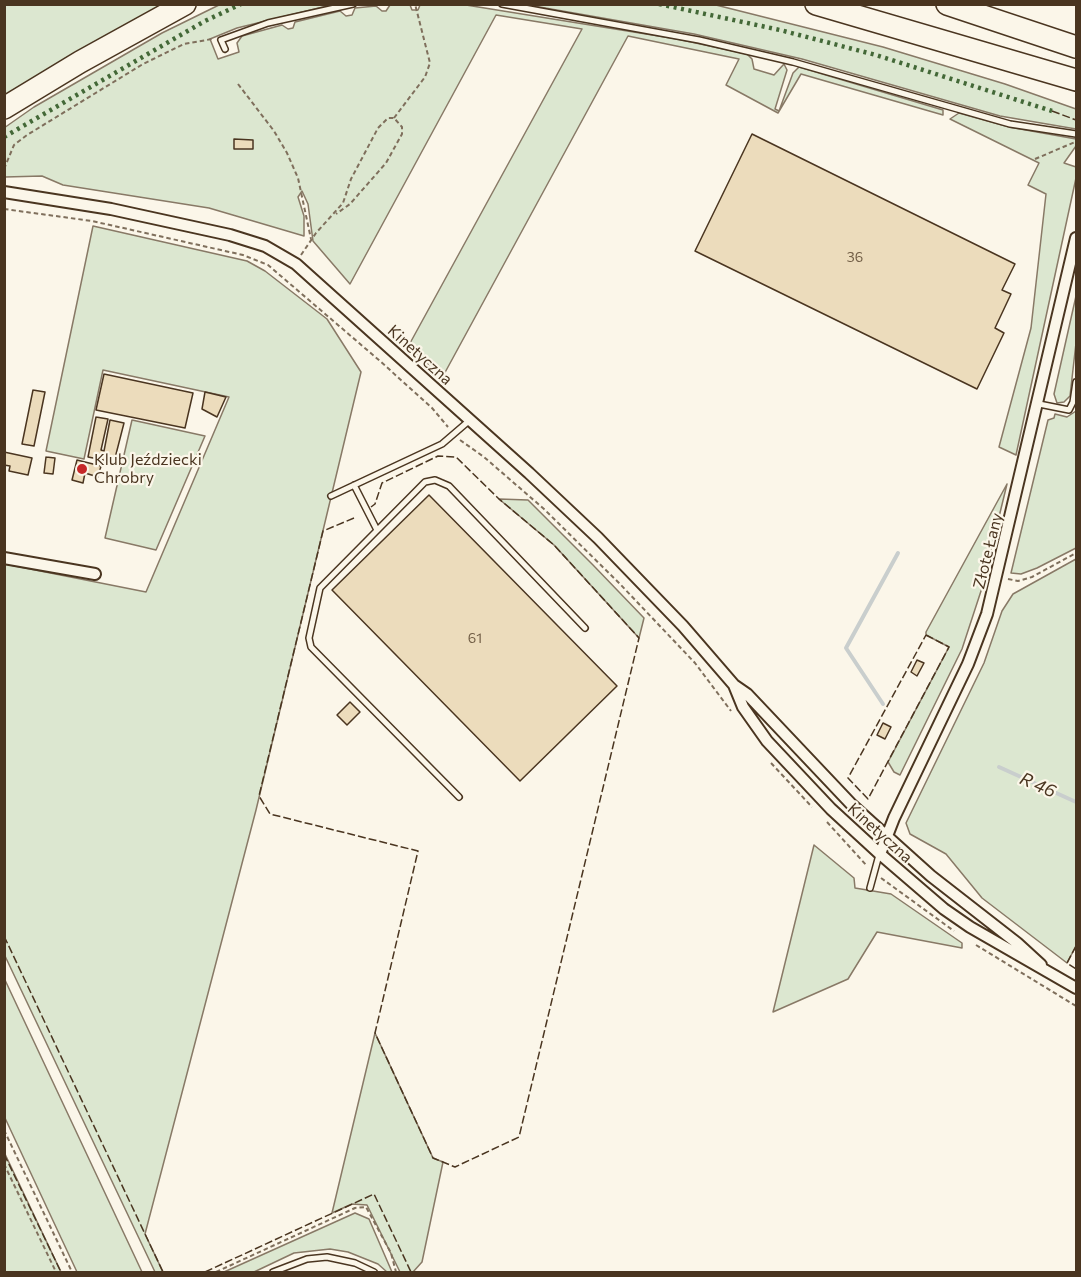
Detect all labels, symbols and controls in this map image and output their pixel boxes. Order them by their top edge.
house number: 36 [847,249,863,265]
street label: Kinetyczna [384,321,456,389]
place label: Klub Jeździecki Chrobry [94,450,202,488]
marker: Klub Jeździecki Chrobry [75,462,89,476]
street label: Złote Łany [969,511,1007,591]
house number: 61 [468,630,482,646]
water label: R 46 [1017,768,1059,802]
street label: Kinetyczna [844,799,916,867]

